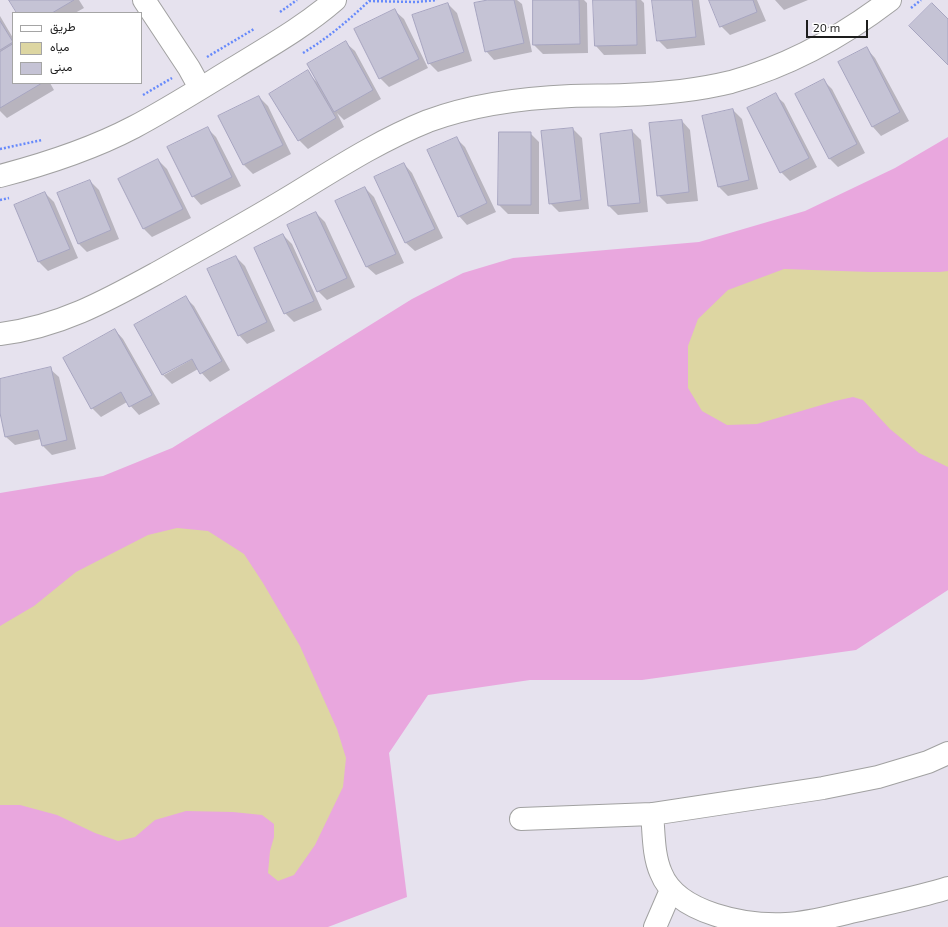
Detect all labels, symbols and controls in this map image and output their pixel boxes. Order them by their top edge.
legend [12,12,142,84]
scale bar [808,12,870,38]
text: طريق [50,19,75,33]
text: 20 m [813,20,840,34]
text: مياه [50,39,69,53]
text: مبنى [50,59,72,73]

